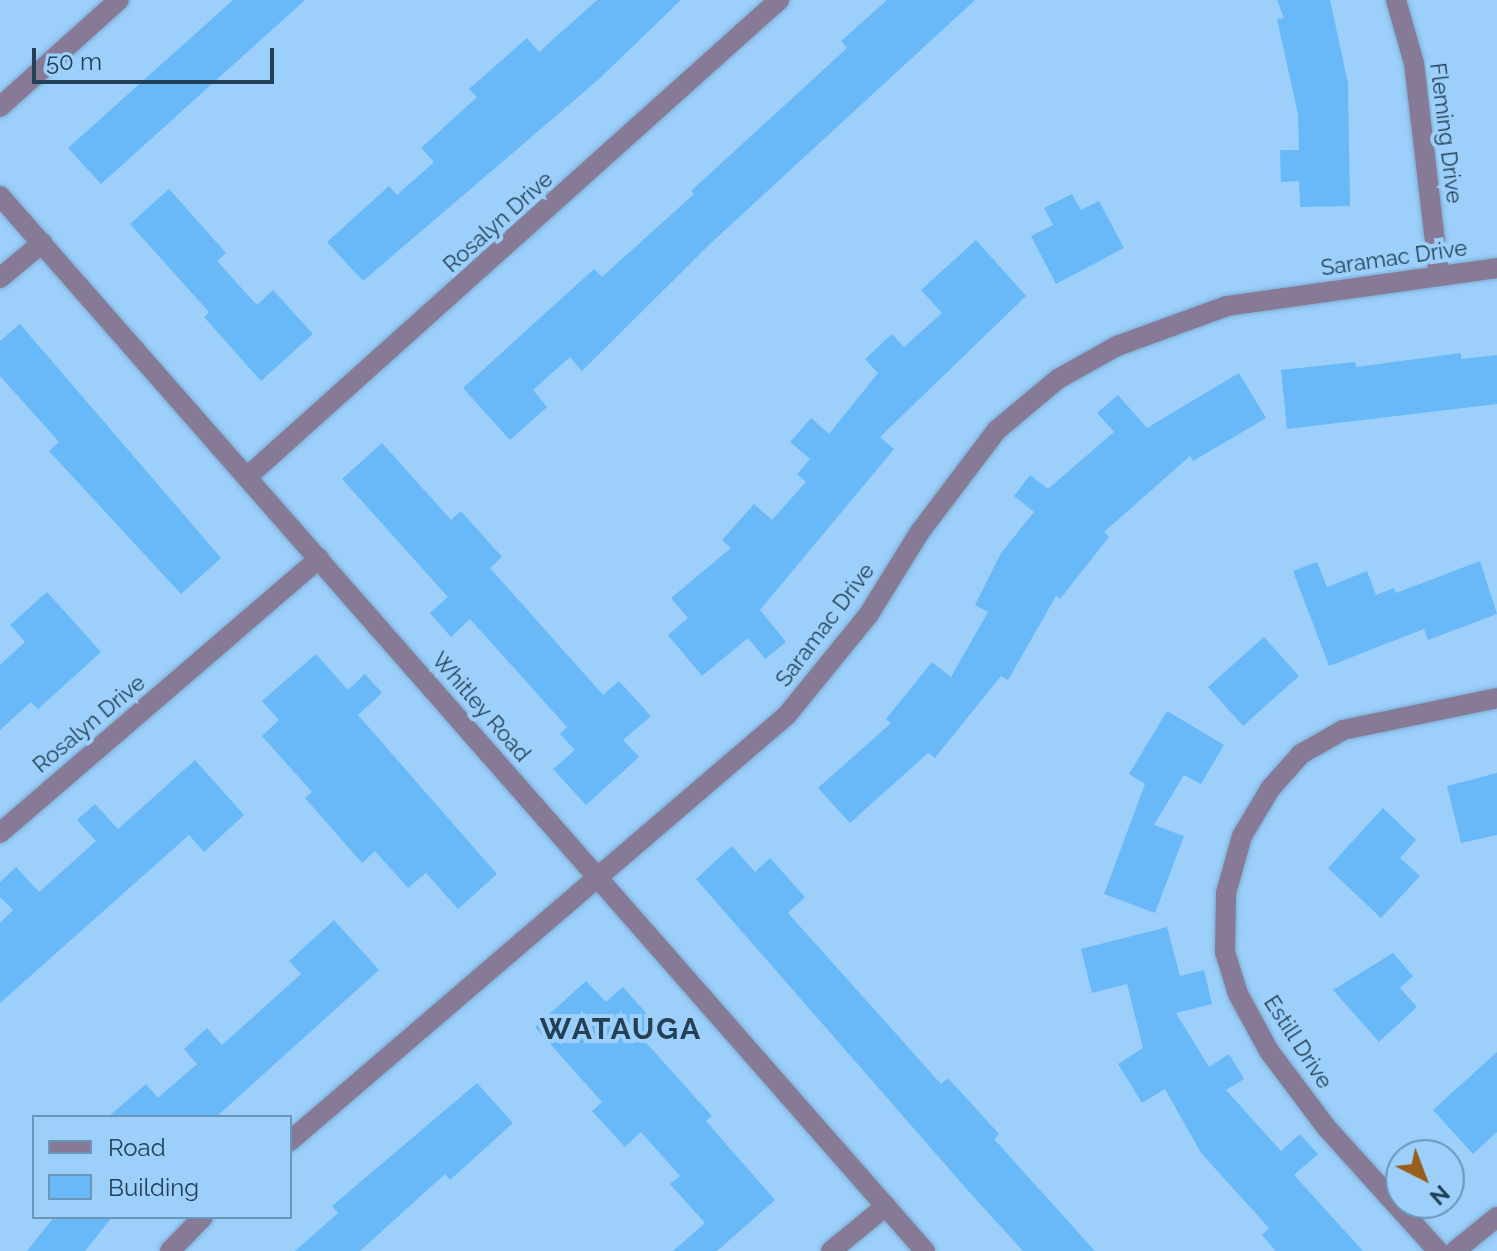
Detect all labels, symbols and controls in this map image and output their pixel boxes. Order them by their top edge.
scale bar [36,32,278,82]
text: 50 m [46,47,102,76]
street label: Fleming Drive [1424,61,1468,205]
street label: Rosalyn Drive [438,166,558,278]
street label: Saramac Drive [1319,235,1469,281]
street label: Saramac Drive [770,558,880,692]
street label: Whitley Road [426,647,536,767]
street label: Rosalyn Drive [28,669,150,779]
street label: Estill Drive [1258,990,1338,1094]
district label: WATAUGA [540,1011,702,1047]
legend [32,1115,292,1219]
text: Road [108,1133,166,1162]
north arrow [1385,1139,1465,1219]
text: Building [108,1173,199,1202]
text: N [1425,1180,1455,1211]

